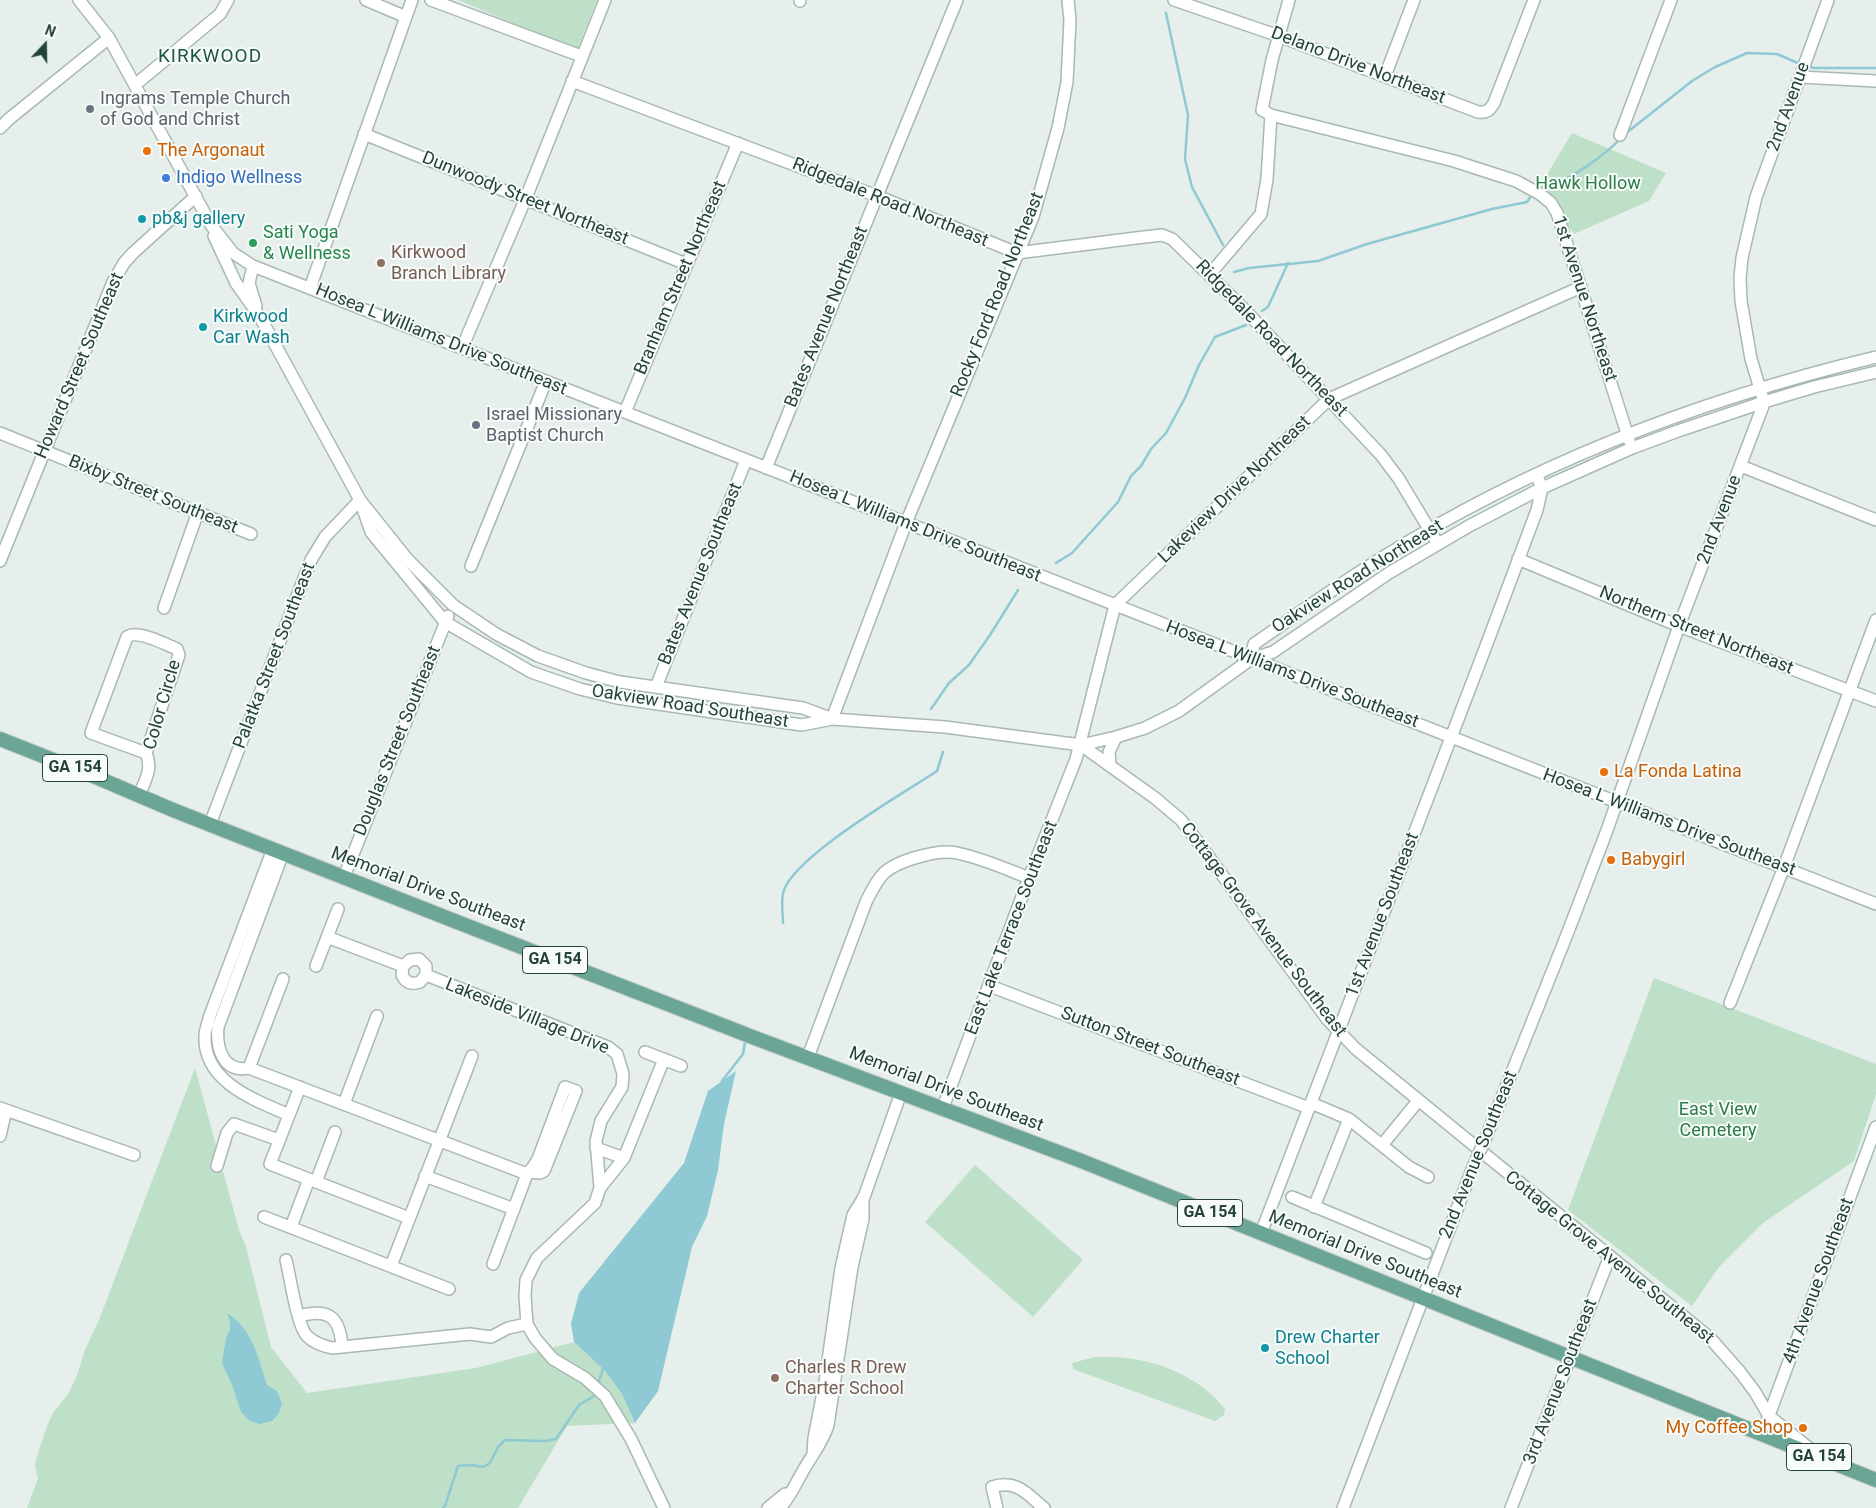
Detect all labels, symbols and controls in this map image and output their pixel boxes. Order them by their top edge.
north arrow [20,20,70,70]
text: N [43,22,58,40]
street label: Delano Drive Northeast [1268,23,1448,109]
district label: KIRKWOOD [157,46,263,68]
street label: 2nd Avenue [1763,59,1815,155]
place label: Ingrams Temple Church of God and Christ [100,88,291,130]
marker: Ingrams Temple Church of God and Christ [84,103,96,115]
place label: The Argonaut [157,140,265,162]
marker: The Argonaut [141,145,153,157]
street label: Dunwoody Street Northeast [419,148,631,250]
street label: Ridgedale Road Northeast [789,154,991,252]
place label: Indigo Wellness [176,167,302,189]
marker: Indigo Wellness [160,172,172,184]
park label: Hawk Hollow [1535,173,1641,195]
street label: Branham Street Northeast [630,178,732,378]
street label: Rocky Ford Road Northeast [947,189,1049,401]
place label: pb&j gallery [152,208,245,230]
marker: pb&j gallery [136,213,148,225]
street label: 1st Avenue Northeast [1547,213,1621,385]
place label: Sati Yoga & Wellness [263,222,351,264]
street label: Bates Avenue Northeast [781,223,873,411]
marker: Sati Yoga & Wellness [247,237,259,249]
place label: Kirkwood Branch Library [391,242,506,284]
street label: Ridgedale Road Northeast [1191,256,1351,422]
marker: Kirkwood Branch Library [375,257,387,269]
street label: Howard Street Southeast [31,270,129,462]
street label: Hosea L Williams Drive Southeast [312,280,570,400]
place label: Kirkwood Car Wash [213,306,290,348]
marker: Kirkwood Car Wash [197,321,209,333]
place label: Israel Missionary Baptist Church [486,404,622,446]
street label: Lakeview Drive Northeast [1154,412,1316,568]
marker: Israel Missionary Baptist Church [470,419,482,431]
street label: Bixby Street Southeast [65,451,241,539]
street label: Hosea L Williams Drive Southeast [786,467,1044,587]
street label: 2nd Avenue [1693,472,1747,568]
street label: Bates Avenue Southeast [655,480,747,668]
street label: Oakview Road Northeast [1268,515,1448,639]
street label: Palatka Street Southeast [230,560,320,752]
street label: Northern Street Northeast [1596,582,1796,680]
street label: Hosea L Williams Drive Southeast [1162,617,1422,733]
street label: Douglas Street Southeast [350,643,446,839]
street label: Color Circle [140,658,186,752]
street label: Oakview Road Southeast [590,681,790,733]
road number: GA 154 [42,754,108,781]
place label: La Fonda Latina [1614,761,1742,783]
street label: Hosea L Williams Drive Southeast [1539,765,1799,881]
marker: La Fonda Latina [1598,766,1610,778]
street label: East Lake Terrace Southeast [961,818,1063,1038]
street label: Cottage Grove Avenue Southeast [1175,818,1351,1042]
street label: 1st Avenue Southeast [1342,830,1424,1000]
street label: Memorial Drive Southeast [328,843,528,937]
place label: Babygirl [1621,849,1685,871]
marker: Babygirl [1605,854,1617,866]
road number: GA 154 [522,946,588,974]
street label: Lakeside Village Drive [442,974,612,1060]
street label: Sutton Street Southeast [1057,1003,1243,1091]
street label: Memorial Drive Southeast [846,1043,1046,1137]
street label: 2nd Avenue Southeast [1435,1068,1523,1242]
park label: East View Cemetery [1679,1099,1757,1142]
street label: Cottage Grove Avenue Southeast [1500,1167,1718,1349]
street label: 4th Avenue Southeast [1779,1195,1859,1367]
road number: GA 154 [1178,1200,1242,1226]
street label: Memorial Drive Southeast [1265,1206,1465,1304]
street label: 3rd Avenue Southeast [1520,1296,1602,1468]
place label: Drew Charter School [1275,1327,1380,1370]
marker: Drew Charter School [1259,1342,1271,1354]
place label: Charles R Drew Charter School [785,1357,907,1400]
marker: Charles R Drew Charter School [769,1372,781,1384]
place label: My Coffee Shop [1665,1417,1793,1439]
marker: My Coffee Shop [1797,1422,1809,1434]
road number: GA 154 [1786,1444,1852,1470]

